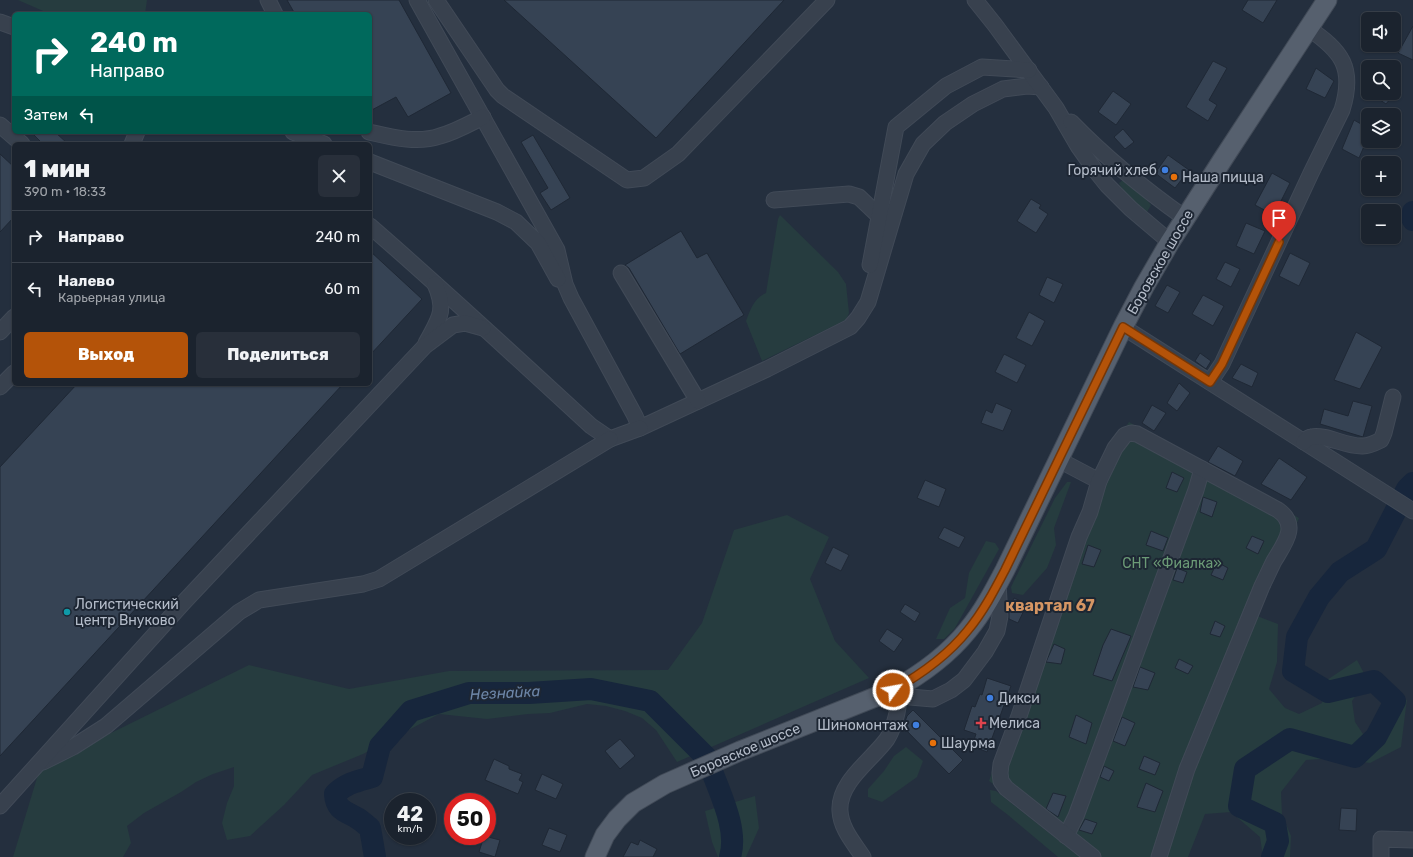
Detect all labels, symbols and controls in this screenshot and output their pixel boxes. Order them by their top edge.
map controls [1361,12,1401,244]
button: sound [1361,12,1401,52]
text: 240 m [90,26,178,59]
icon: right [24,28,76,80]
text: Направо [90,60,165,82]
button: search [1361,60,1401,100]
icon: left [76,104,98,126]
text: Затем [24,106,68,124]
button: layers [1361,108,1401,148]
text: 1 мин [24,155,90,183]
button: close [318,155,360,197]
button: + [1361,156,1401,196]
place label: Горячий хлеб [1068,162,1157,179]
marker: Горячий хлеб [1160,165,1170,175]
place label: Наша пицца [1182,169,1264,186]
marker: Наша пицца [1169,172,1179,182]
text: 390 m · 18:33 [24,184,106,199]
pin [1262,201,1296,242]
button: − [1361,204,1401,244]
street label: Боровское шоссе [1124,207,1197,318]
icon: arrive [1268,207,1290,229]
icon: right [24,226,46,248]
text: Направо [58,228,124,246]
text: 240 m [315,228,360,246]
text: Налево [58,272,115,290]
icon: left [24,278,46,300]
text: 60 m [324,280,360,298]
text: Карьерная улица [58,290,166,305]
button: Выход [24,332,188,378]
button: Поделиться [196,332,360,378]
park label: СНТ «Фиалка» [1122,555,1222,572]
place label: Логистический центр Внуково [75,596,179,629]
district label: квартал 67 [1005,596,1095,615]
marker: Логистический центр Внуково [62,607,72,617]
position arrow [872,669,914,711]
water label: Незнайка [469,682,541,704]
place label: Дикси [998,690,1040,707]
marker: Дикси [985,693,995,703]
place label: Мелиса [989,715,1040,732]
place label: Шиномонтаж [817,717,908,734]
marker: Мелиса [976,718,986,728]
street label: Боровское шоссе [688,720,803,781]
marker: Шиномонтаж [911,720,921,730]
place label: Шаурма [941,735,995,752]
marker: Шаурма [928,738,938,748]
speed limit sign: 50 [444,793,496,845]
text: 42 [397,802,423,826]
text: km/h [398,823,422,835]

